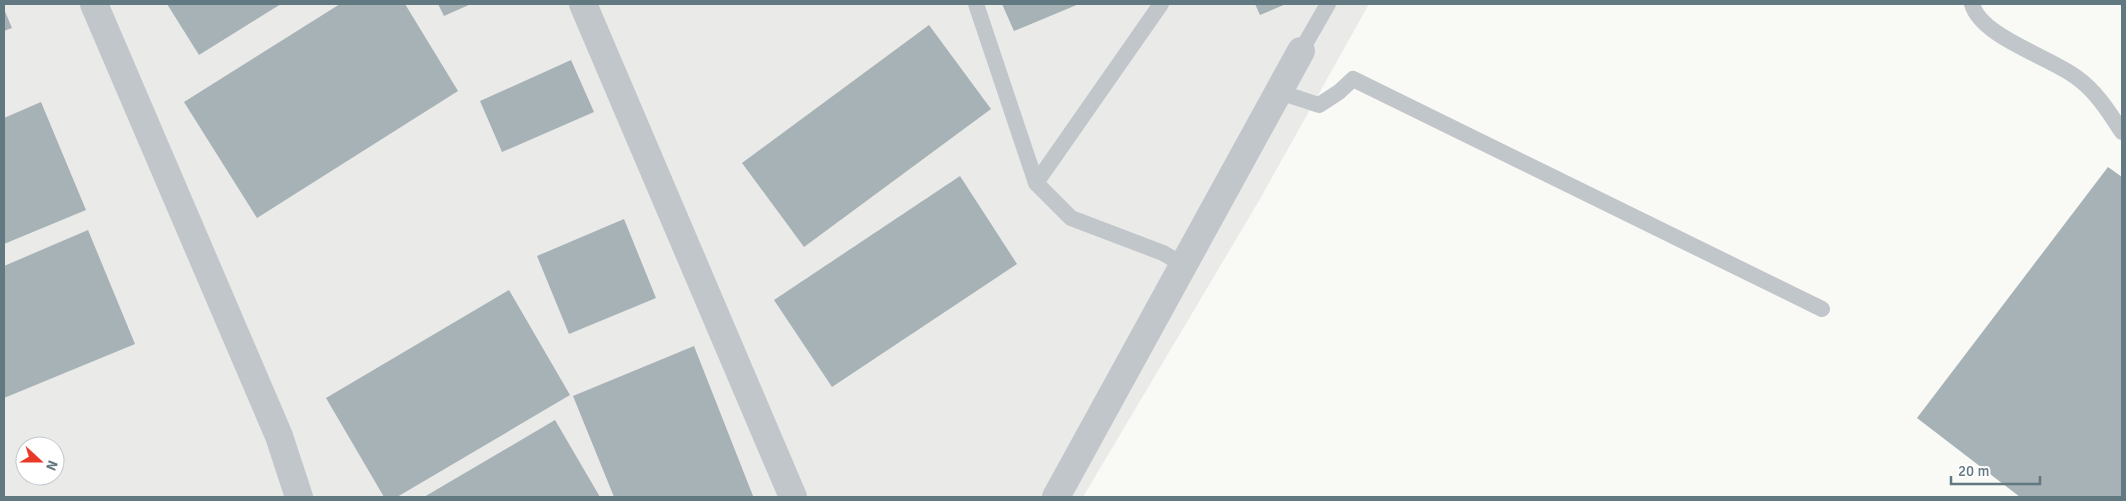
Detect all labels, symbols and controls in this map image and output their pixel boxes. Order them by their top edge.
north arrow [15,436,65,486]
scale bar [1951,454,2040,486]
text: N [42,458,61,473]
text: 20 m [1958,462,1989,480]

